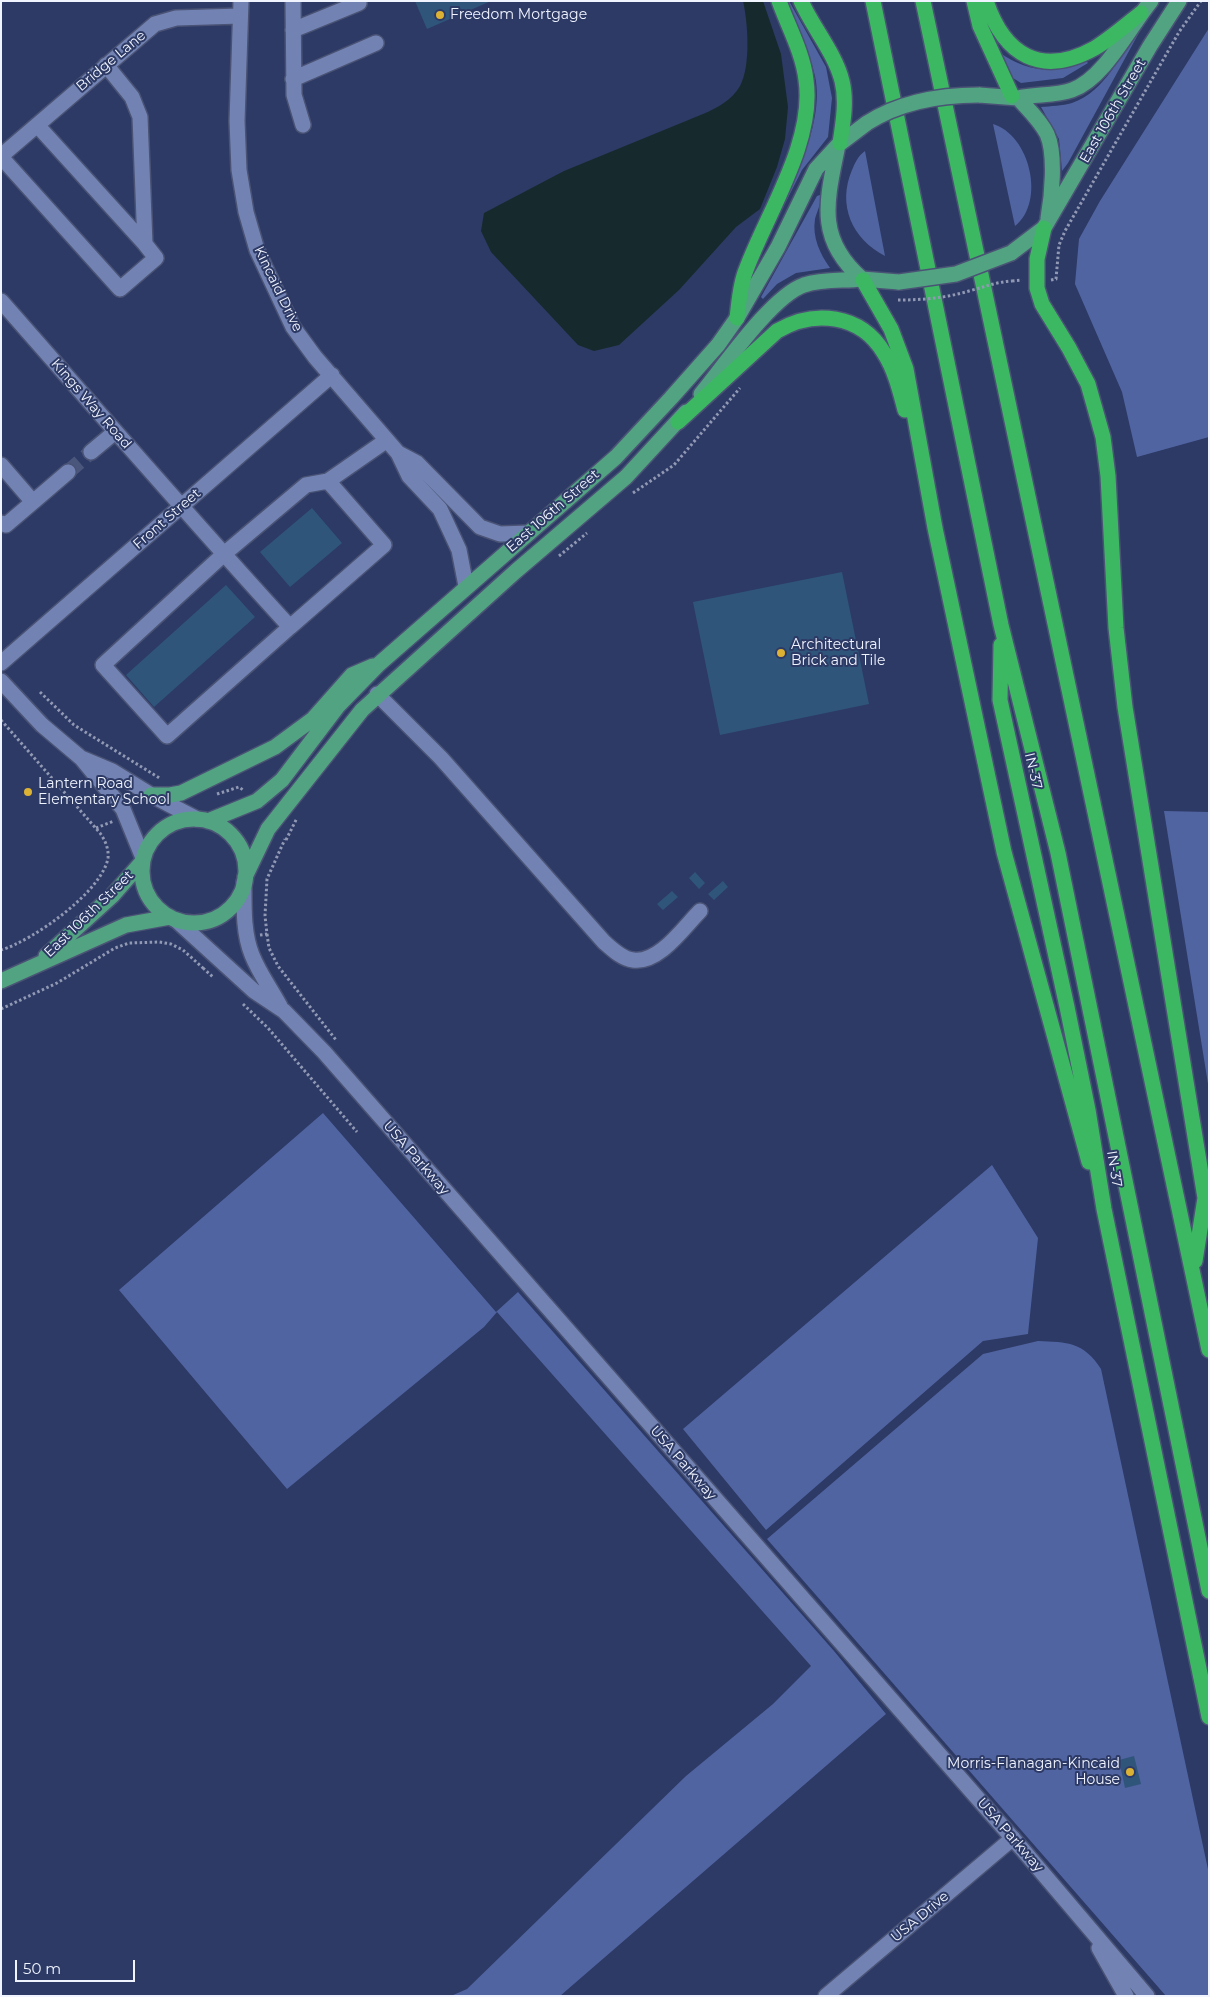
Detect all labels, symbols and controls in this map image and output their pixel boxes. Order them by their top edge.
place label: Freedom Mortgage [450,7,587,23]
marker: Freedom Mortgage [434,9,446,21]
street label: Bridge Lane [73,27,149,95]
street label: East 106th Street [1076,56,1150,166]
street label: Kincaid Drive [250,244,306,334]
street label: Kings Way Road [47,356,135,452]
street label: East 106th Street [503,466,603,556]
street label: Front Street [130,485,204,553]
place label: Architectural Brick and Tile [791,637,886,670]
marker: Architectural Brick and Tile [775,647,787,659]
street label: IN-37 [1021,751,1045,791]
place label: Lantern Road Elementary School [38,776,170,809]
marker: Lantern Road Elementary School [22,786,34,798]
street label: East 106th Street [41,867,137,961]
street label: USA Parkway [379,1118,453,1198]
street label: IN-37 [1103,1150,1125,1188]
street label: USA Parkway [646,1423,720,1503]
place label: Morris-Flanagan-Kincaid House [947,1756,1120,1788]
marker: Morris-Flanagan-Kincaid House [1124,1766,1136,1778]
street label: USA Parkway [973,1795,1047,1875]
street label: USA Drive [888,1888,952,1946]
scale bar [18,1950,138,1982]
text: 50 m [23,1959,61,1978]

